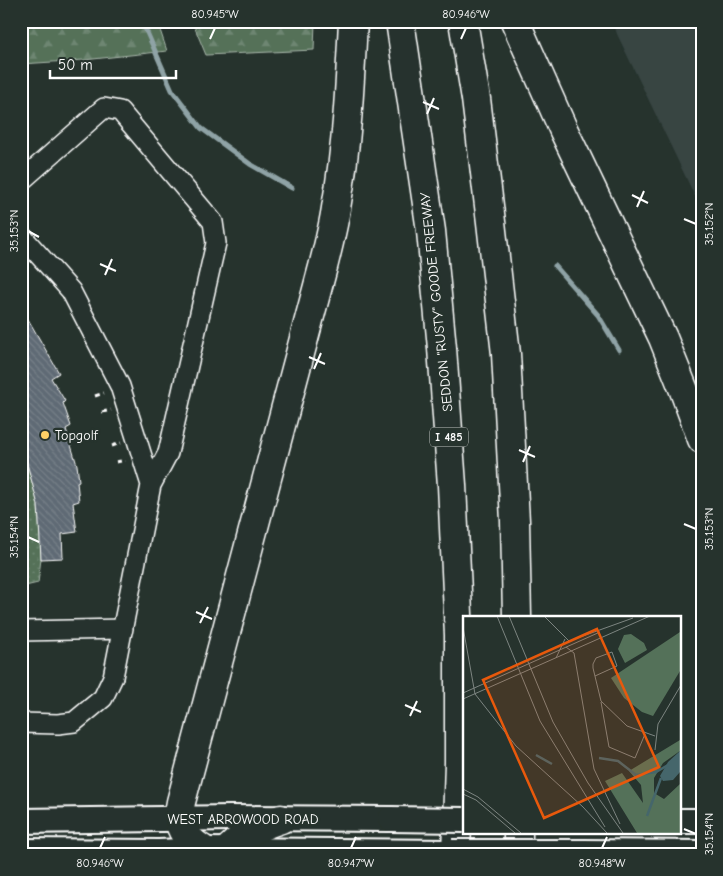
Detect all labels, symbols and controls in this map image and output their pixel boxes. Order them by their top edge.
text: 80.945°W [191,7,239,21]
text: 80.946°W [442,7,490,21]
scale bar [50,48,176,80]
text: 50 m [58,56,93,74]
street label: SEDDON "RUSTY" GOODE FREEWAY [416,191,456,413]
text: 35.152°N [702,203,716,245]
text: 35.153°N [7,210,21,252]
place label: Topgolf [55,427,99,444]
road number: I 485 [430,428,468,447]
marker: Topgolf [39,429,51,441]
text: 35.153°N [702,508,716,550]
text: 35.154°N [7,516,21,558]
inset map [463,616,680,834]
street label: WEST ARROWOOD ROAD [167,811,319,828]
text: 35.154°N [702,813,716,855]
text: 80.946°W [76,856,124,870]
text: 80.947°W [328,856,375,870]
text: 80.948°W [578,856,626,870]

